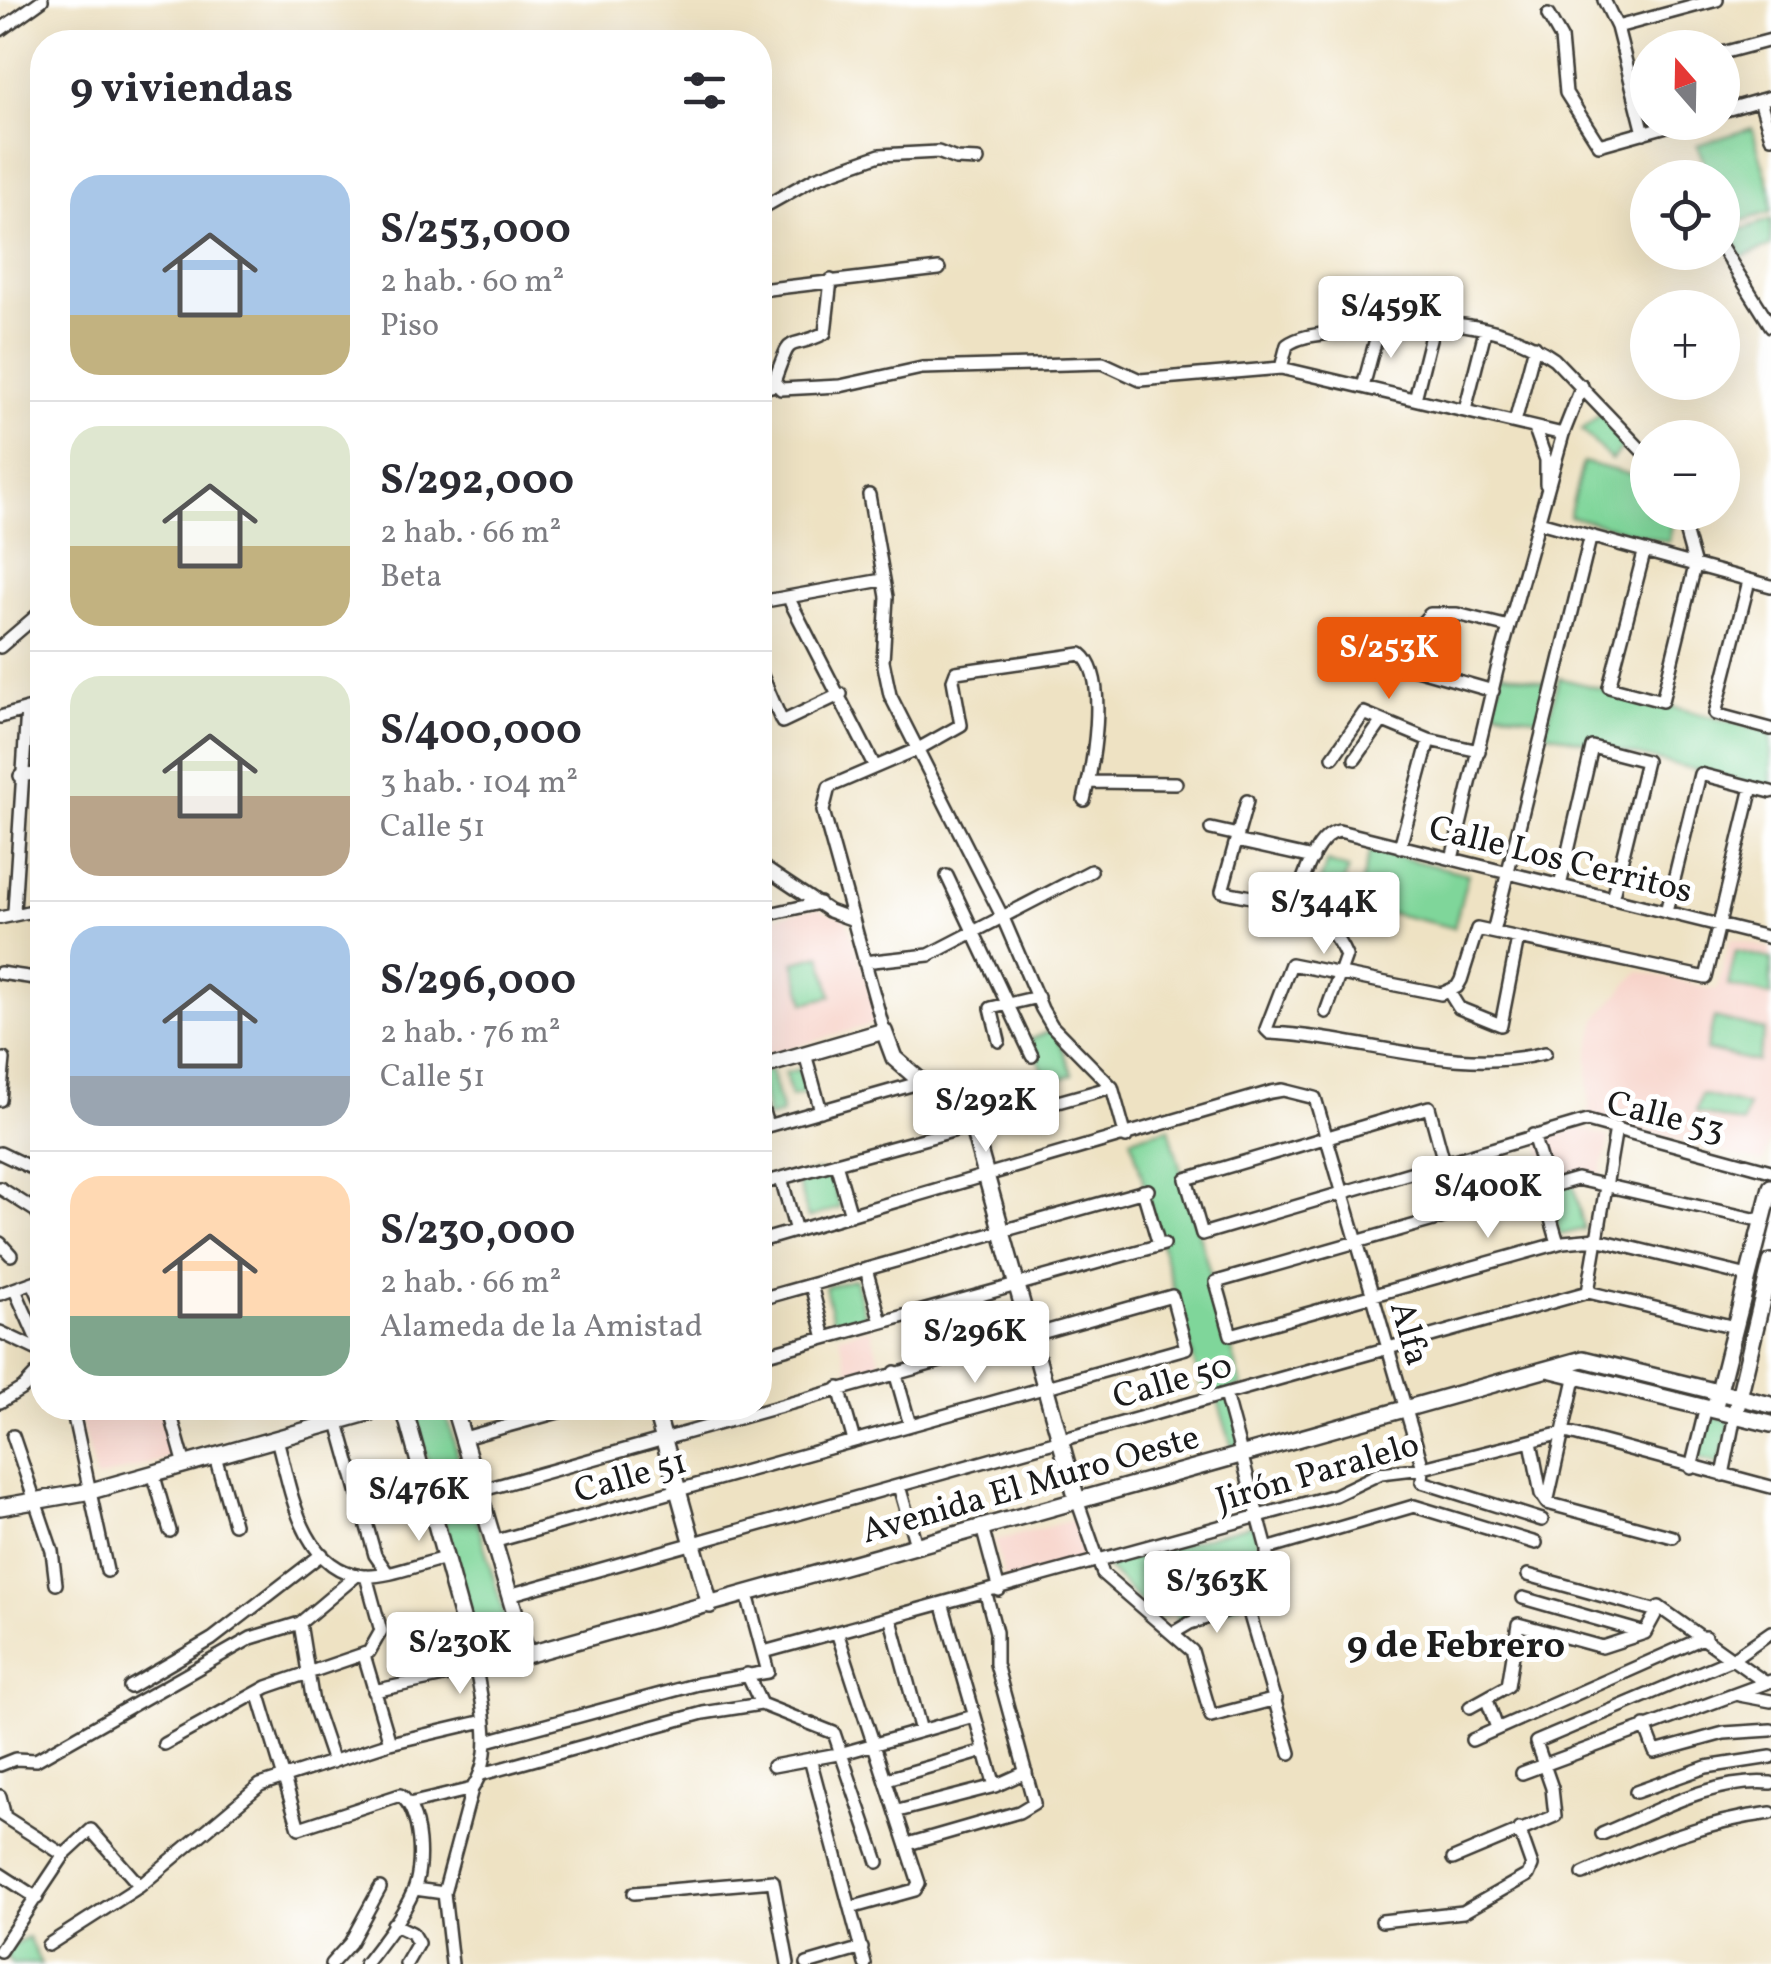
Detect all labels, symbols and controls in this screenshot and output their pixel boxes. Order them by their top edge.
north arrow [1630,30,1740,140]
map controls [1630,30,1740,530]
text: 9 viviendas [70,61,293,120]
icon: filters [677,63,732,118]
button: locate [1630,160,1740,270]
text: S/253,000 [380,202,571,261]
icon: home [150,215,270,335]
text: 2 hab. · 60 m² [380,261,564,305]
pin: S/459K [1310,276,1472,361]
text: S/459K [1340,286,1442,330]
button: + [1630,290,1740,400]
text: Piso [380,305,439,349]
button: − [1630,420,1740,530]
text: S/292,000 [380,453,574,512]
icon: home [150,466,270,586]
text: 2 hab. · 66 m² [380,512,561,556]
text: Beta [380,556,442,600]
pin: S/253K [1308,617,1470,702]
text: S/253K [1339,627,1439,671]
text: S/400,000 [380,703,582,762]
icon: home [150,716,270,836]
text: 3 hab. · 104 m² [380,762,578,806]
street label: Calle Los Cerritos [1424,805,1697,917]
text: Calle 51 [380,806,485,850]
pin: S/344K [1243,872,1405,957]
text: S/344K [1271,882,1377,926]
text: S/296,000 [380,953,576,1012]
icon: home [150,966,270,1086]
text: 2 hab. · 76 m² [380,1012,561,1056]
text: Calle 51 [380,1056,485,1100]
pin: S/292K [905,1070,1067,1155]
text: S/292K [935,1080,1037,1124]
street label: Calle 53 [1601,1080,1729,1156]
pin: S/400K [1407,1156,1569,1241]
text: S/400K [1434,1166,1542,1210]
text: S/230,000 [380,1203,575,1262]
icon: home [150,1216,270,1336]
text: 2 hab. · 66 m² [380,1262,561,1306]
street label: Alfa [1376,1296,1440,1371]
pin: S/296K [894,1301,1056,1386]
text: Alameda de la Amistad [380,1306,703,1350]
text: S/296K [923,1311,1027,1355]
street label: Calle 50 [1108,1343,1238,1423]
street label: Avenida El Muro Oeste [856,1415,1205,1557]
street label: Jirón Paralelo [1211,1422,1425,1526]
street label: Calle 51 [569,1439,693,1517]
pin: S/476K [338,1459,500,1544]
text: S/476K [368,1469,470,1513]
pin: S/363K [1136,1551,1298,1636]
text: S/363K [1166,1561,1268,1605]
pin: S/230K [379,1612,541,1697]
district label: 9 de Febrero [1347,1621,1565,1674]
text: S/230K [409,1622,511,1666]

